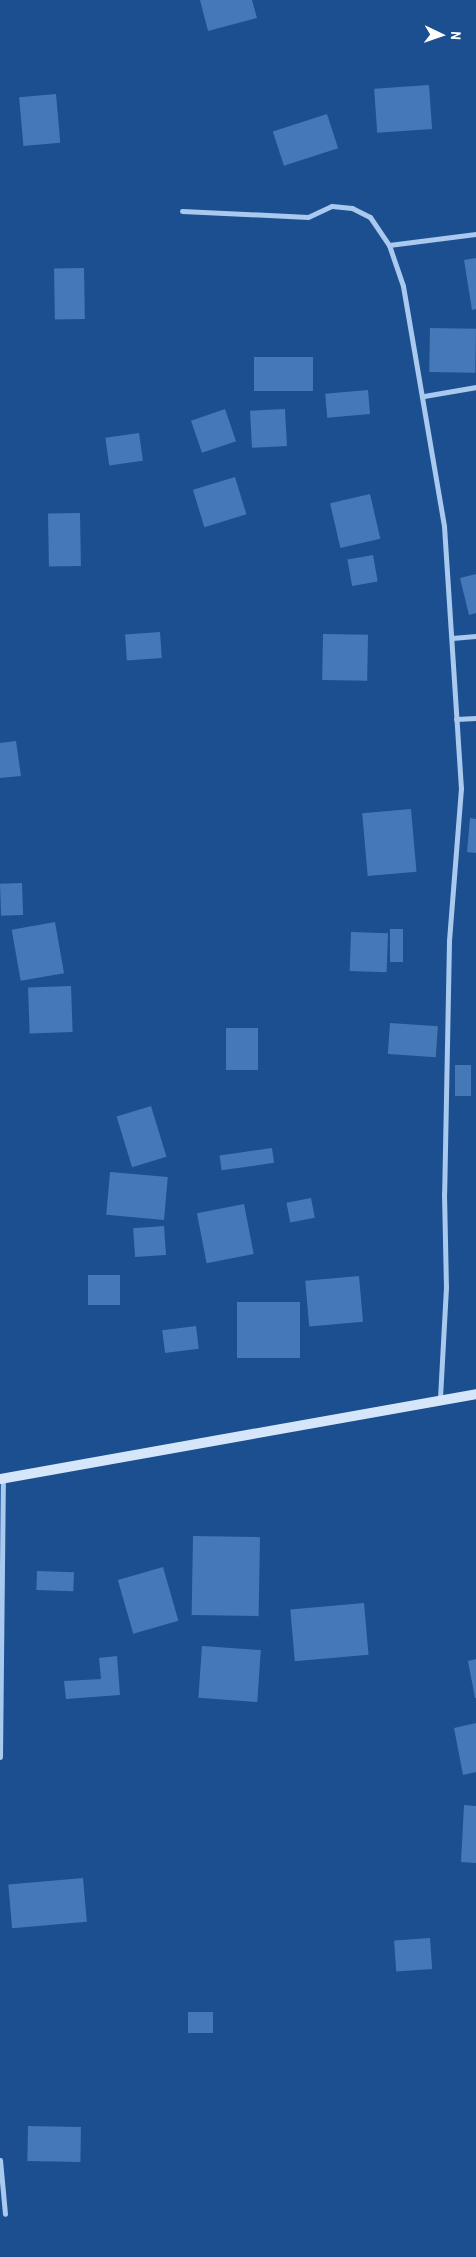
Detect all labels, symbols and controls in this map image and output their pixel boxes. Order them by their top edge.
north arrow [416,10,466,60]
text: N [447,31,465,40]

